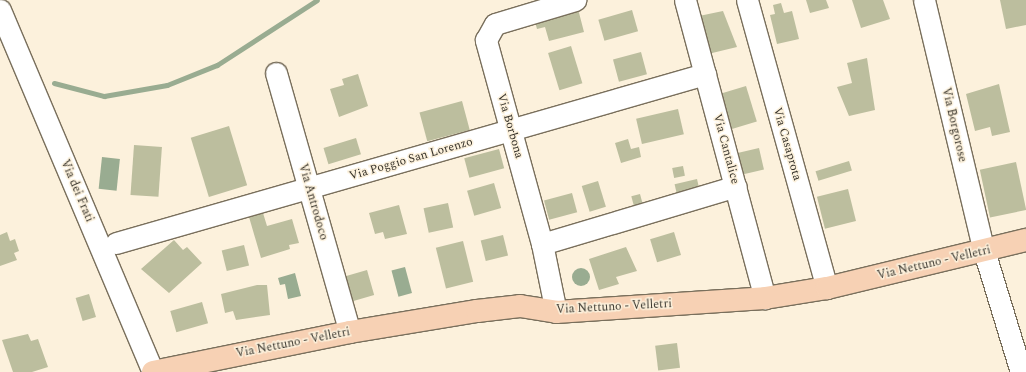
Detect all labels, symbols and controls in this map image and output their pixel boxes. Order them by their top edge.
street label: Via Borgorose [938,86,970,164]
street label: Via Borbona [494,92,526,160]
street label: Via Casaprota [770,106,804,182]
street label: Via Cantalice [710,112,742,186]
street label: Via Poggio San Lorenzo [348,134,474,184]
street label: Via dei Frati [57,158,97,224]
street label: Via Antrodoco [295,162,331,242]
street label: Via Nettuno - Velletri [876,243,992,283]
street label: Via Nettuno - Velletri [556,297,672,317]
street label: Via Nettuno - Velletri [235,325,351,361]

